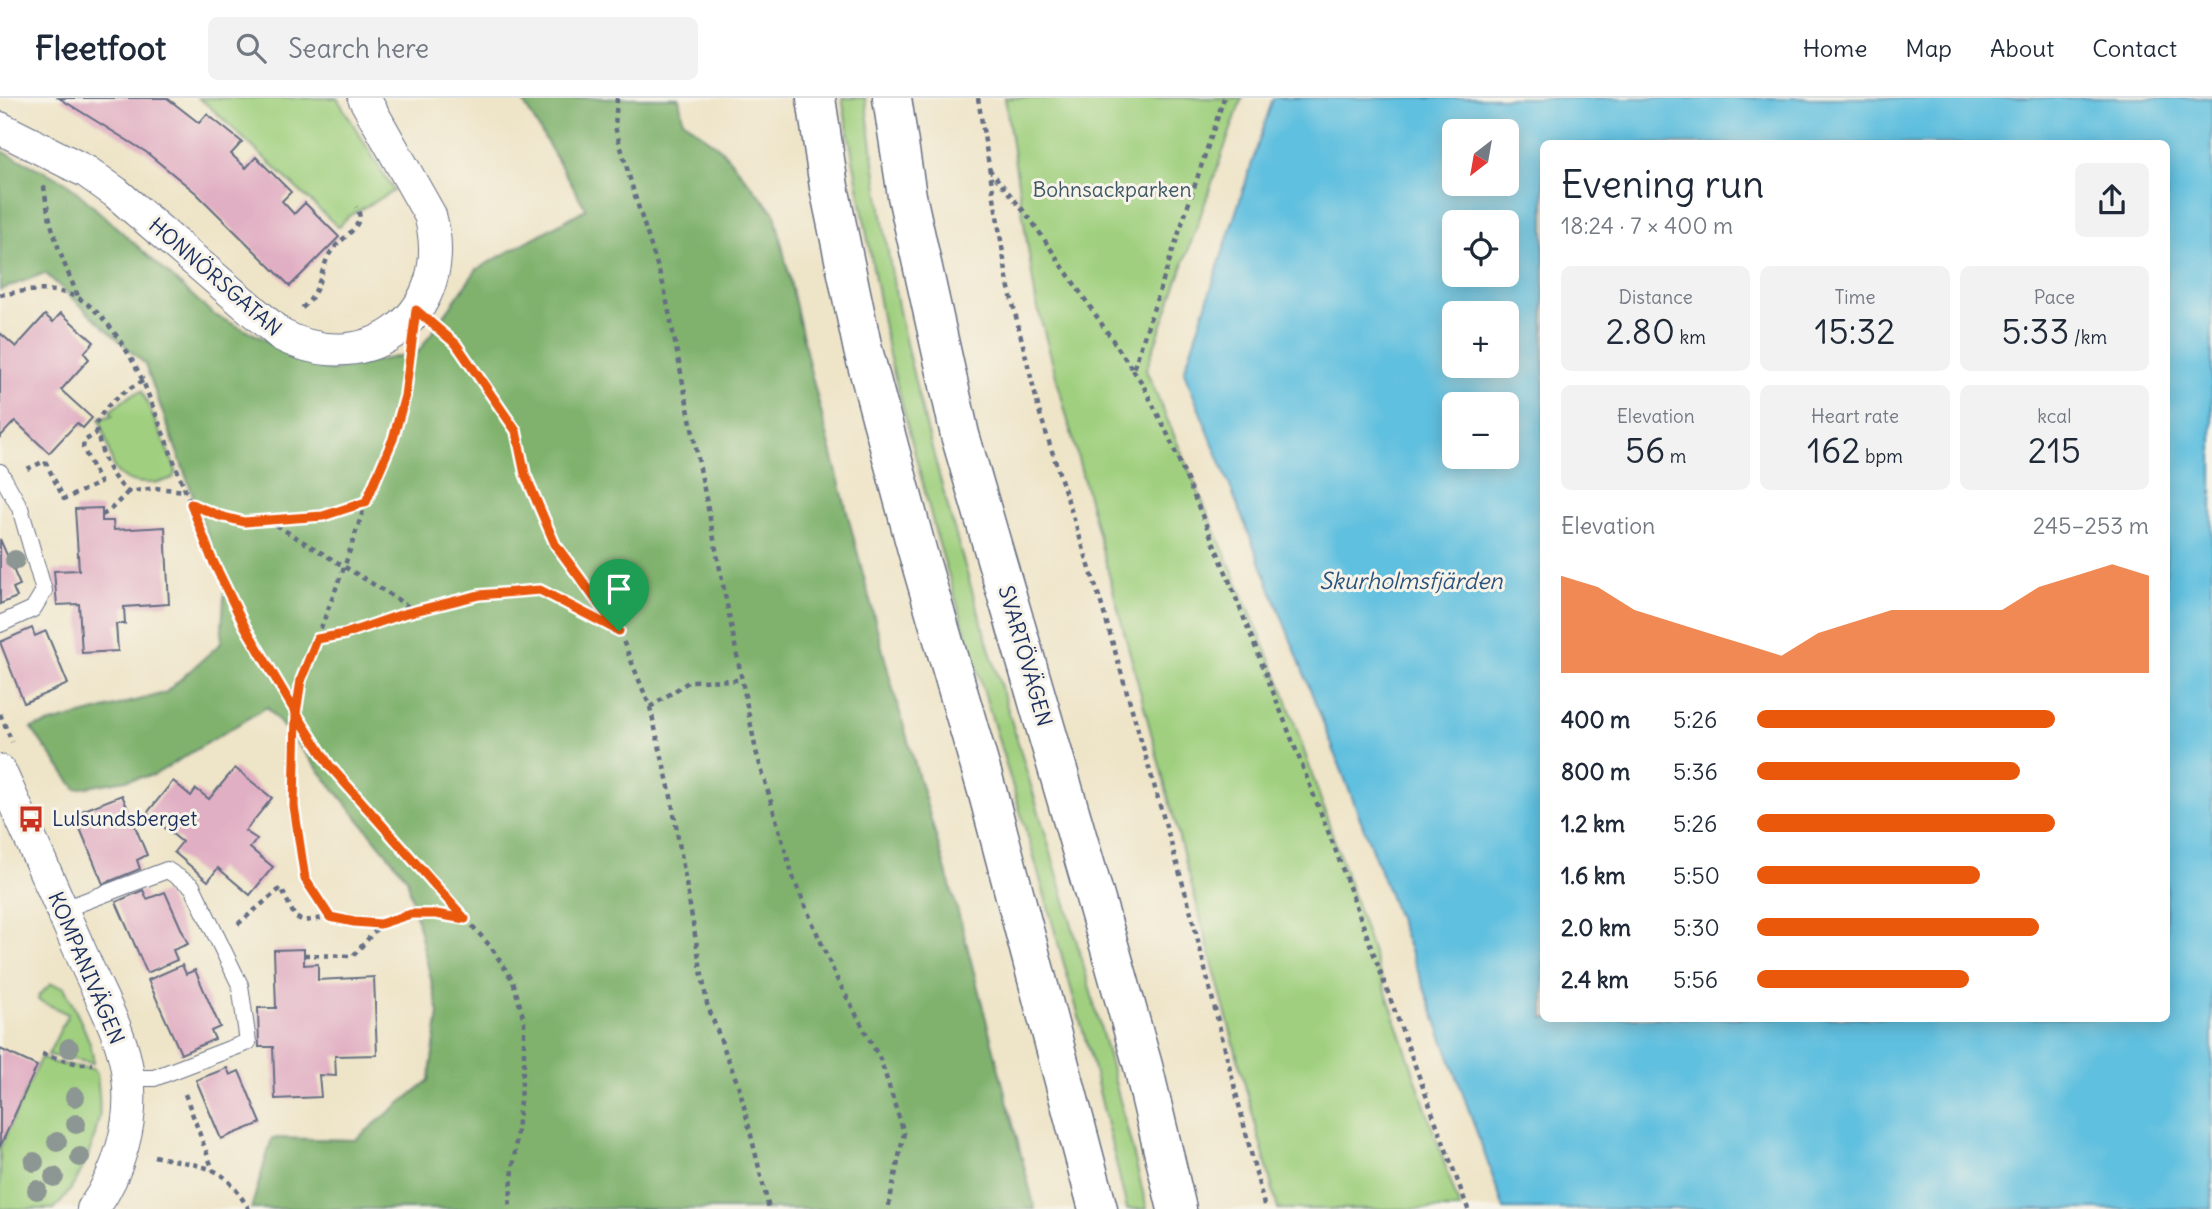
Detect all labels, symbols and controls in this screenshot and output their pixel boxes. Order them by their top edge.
search box [208,17,698,80]
text: Fleetfoot [35,27,166,69]
icon: search [232,29,270,67]
text: Search here [288,32,429,65]
text: Home [1803,33,1867,63]
text: Map [1905,33,1952,63]
text: About [1990,33,2054,63]
text: Contact [2092,33,2177,63]
north arrow [1442,119,1519,196]
map controls [1442,119,1519,469]
text: Evening run [1561,161,1764,208]
button: share [2075,163,2149,237]
park label: Bohnsackparken [1032,176,1192,203]
button: locate [1442,210,1519,287]
text: 18:24 · 7 × 400 m [1561,211,1733,240]
street label: HONNÖRSGATAN [143,212,287,342]
text: Distance [1619,285,1693,309]
text: Time [1834,285,1876,309]
text: Pace [2034,285,2075,309]
button: + [1442,301,1519,378]
text: 2.80 [1605,309,1675,353]
text: 15:32 [1814,309,1895,353]
text: 5:33 [2002,309,2069,353]
text: km [1675,325,1706,349]
text: /km [2069,325,2107,349]
button: − [1442,392,1519,469]
text: Elevation [1617,404,1695,428]
text: Heart rate [1811,404,1899,428]
text: kcal [2037,404,2071,428]
text: 56 [1625,428,1665,472]
text: 162 [1807,428,1860,472]
text: 215 [2028,428,2081,472]
text: m [1665,444,1686,468]
text: bpm [1860,444,1903,468]
text: Elevation [1561,511,1655,540]
text: 245–253 m [2033,511,2149,540]
pin [589,559,649,631]
water label: Skurholmsfjärden [1319,566,1503,595]
icon: arrive [600,570,638,608]
street label: SVARTÖVÄGEN [993,582,1058,729]
text: 400 m [1561,705,1630,734]
text: 5:26 [1673,705,1717,734]
text: 800 m [1561,757,1630,786]
text: 5:36 [1673,757,1718,786]
bus stop icon: Lulsundsberget [16,804,46,834]
place label: Lulsundsberget [52,805,197,832]
text: 1.2 km [1561,809,1625,838]
text: 5:26 [1673,809,1717,838]
text: 1.6 km [1561,861,1626,890]
text: 5:50 [1673,861,1720,890]
street label: KOMPANIVÄGEN [42,888,131,1048]
text: 2.0 km [1561,913,1631,942]
text: 5:30 [1673,913,1720,942]
text: 2.4 km [1561,965,1629,994]
text: 5:56 [1673,965,1718,994]

